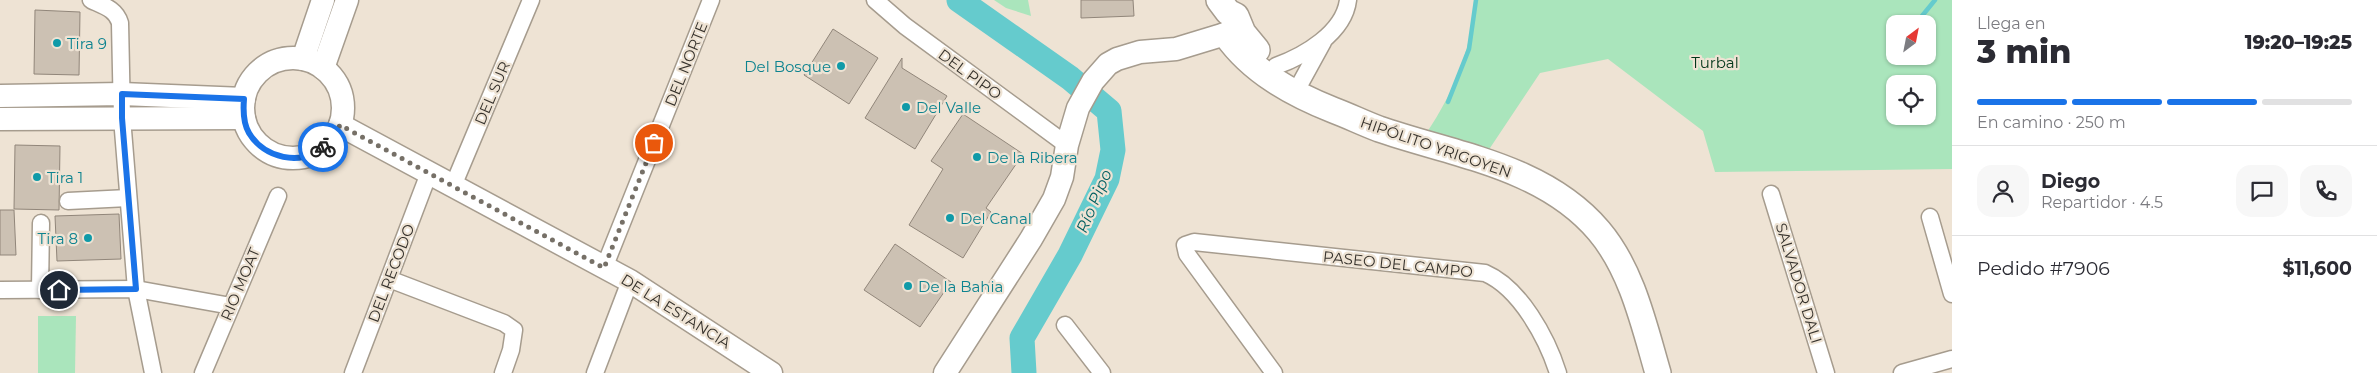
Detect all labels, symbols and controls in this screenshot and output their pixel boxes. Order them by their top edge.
text: Llega en [1977,14,2045,33]
north arrow [1886,15,1936,65]
map controls [1886,15,1936,125]
street label: DEL NORTE [660,19,712,109]
text: 19:20–19:25 [2245,31,2352,54]
text: 3 min [1977,32,2071,71]
place label: Tira 9 [67,34,107,53]
marker: Tira 9 [51,37,63,49]
street label: DEL PIPO [935,45,1005,103]
park label: Turbal [1691,53,1739,72]
place label: Del Bosque [744,57,831,76]
street label: DEL SUR [470,58,514,128]
marker: Del Bosque [835,60,847,72]
button: locate [1886,75,1936,125]
place label: Del Valle [916,98,981,117]
marker: Del Valle [900,101,912,113]
street label: HIPÓLITO YRIGOYEN [1358,112,1514,182]
text: En camino · 250 m [1977,113,2126,132]
courier [298,122,348,172]
pin [633,122,675,164]
icon: bag [640,129,668,157]
icon: bike [309,133,337,161]
place label: De la Ribera [987,148,1078,167]
marker: De la Ribera [971,151,983,163]
button: person [1977,165,2029,217]
button: chat [2236,165,2288,217]
button: phone [2300,165,2352,217]
water label: Río Pipo [1072,167,1116,235]
place label: Tira 1 [47,168,83,187]
text: Diego [2041,170,2100,193]
marker: Tira 1 [31,171,43,183]
text: Repartidor · 4.5 [2041,193,2163,212]
place label: Del Canal [960,209,1032,228]
marker: Del Canal [944,212,956,224]
street label: DEL RECODO [364,221,418,325]
street label: SALVADOR DALI [1772,221,1826,345]
place label: Tira 8 [38,229,78,248]
marker: Tira 8 [82,232,94,244]
street label: RIO MOAT [216,244,264,323]
street label: PASEO DEL CAMPO [1322,247,1474,281]
text: Pedido #7906 [1977,257,2110,280]
text: $11,600 [2283,257,2352,280]
pin [38,269,80,311]
street label: DE LA ESTANCIA [618,270,735,353]
icon: home [45,276,73,304]
place label: De la Bahia [918,277,1003,296]
marker: De la Bahia [902,280,914,292]

